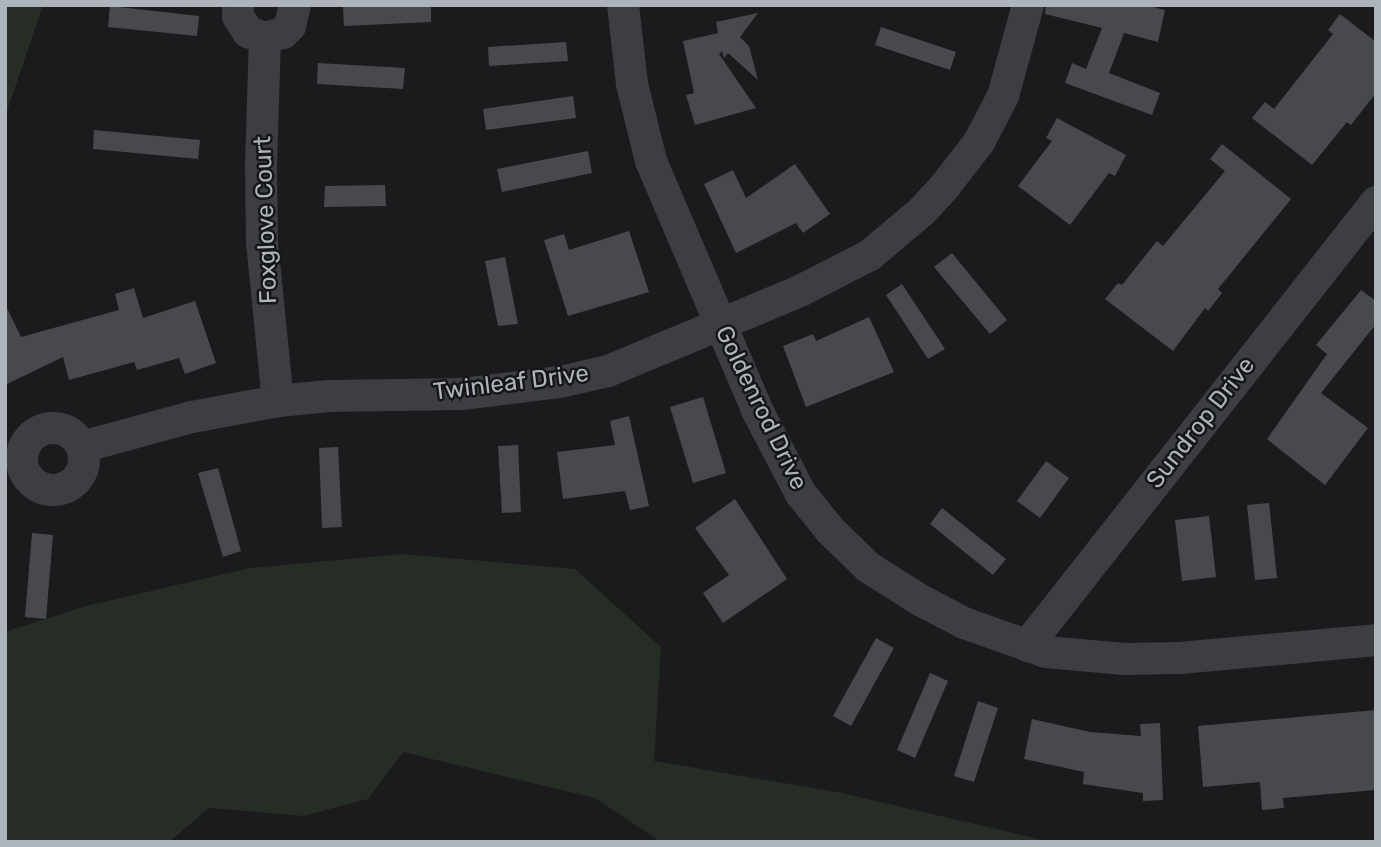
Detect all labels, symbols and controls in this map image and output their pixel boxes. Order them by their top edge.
street label: Foxglove Court [249,135,283,305]
street label: Goldenrod Drive [709,321,813,495]
street label: Sundrop Drive [1141,352,1261,494]
street label: Twinleaf Drive [431,359,591,407]

